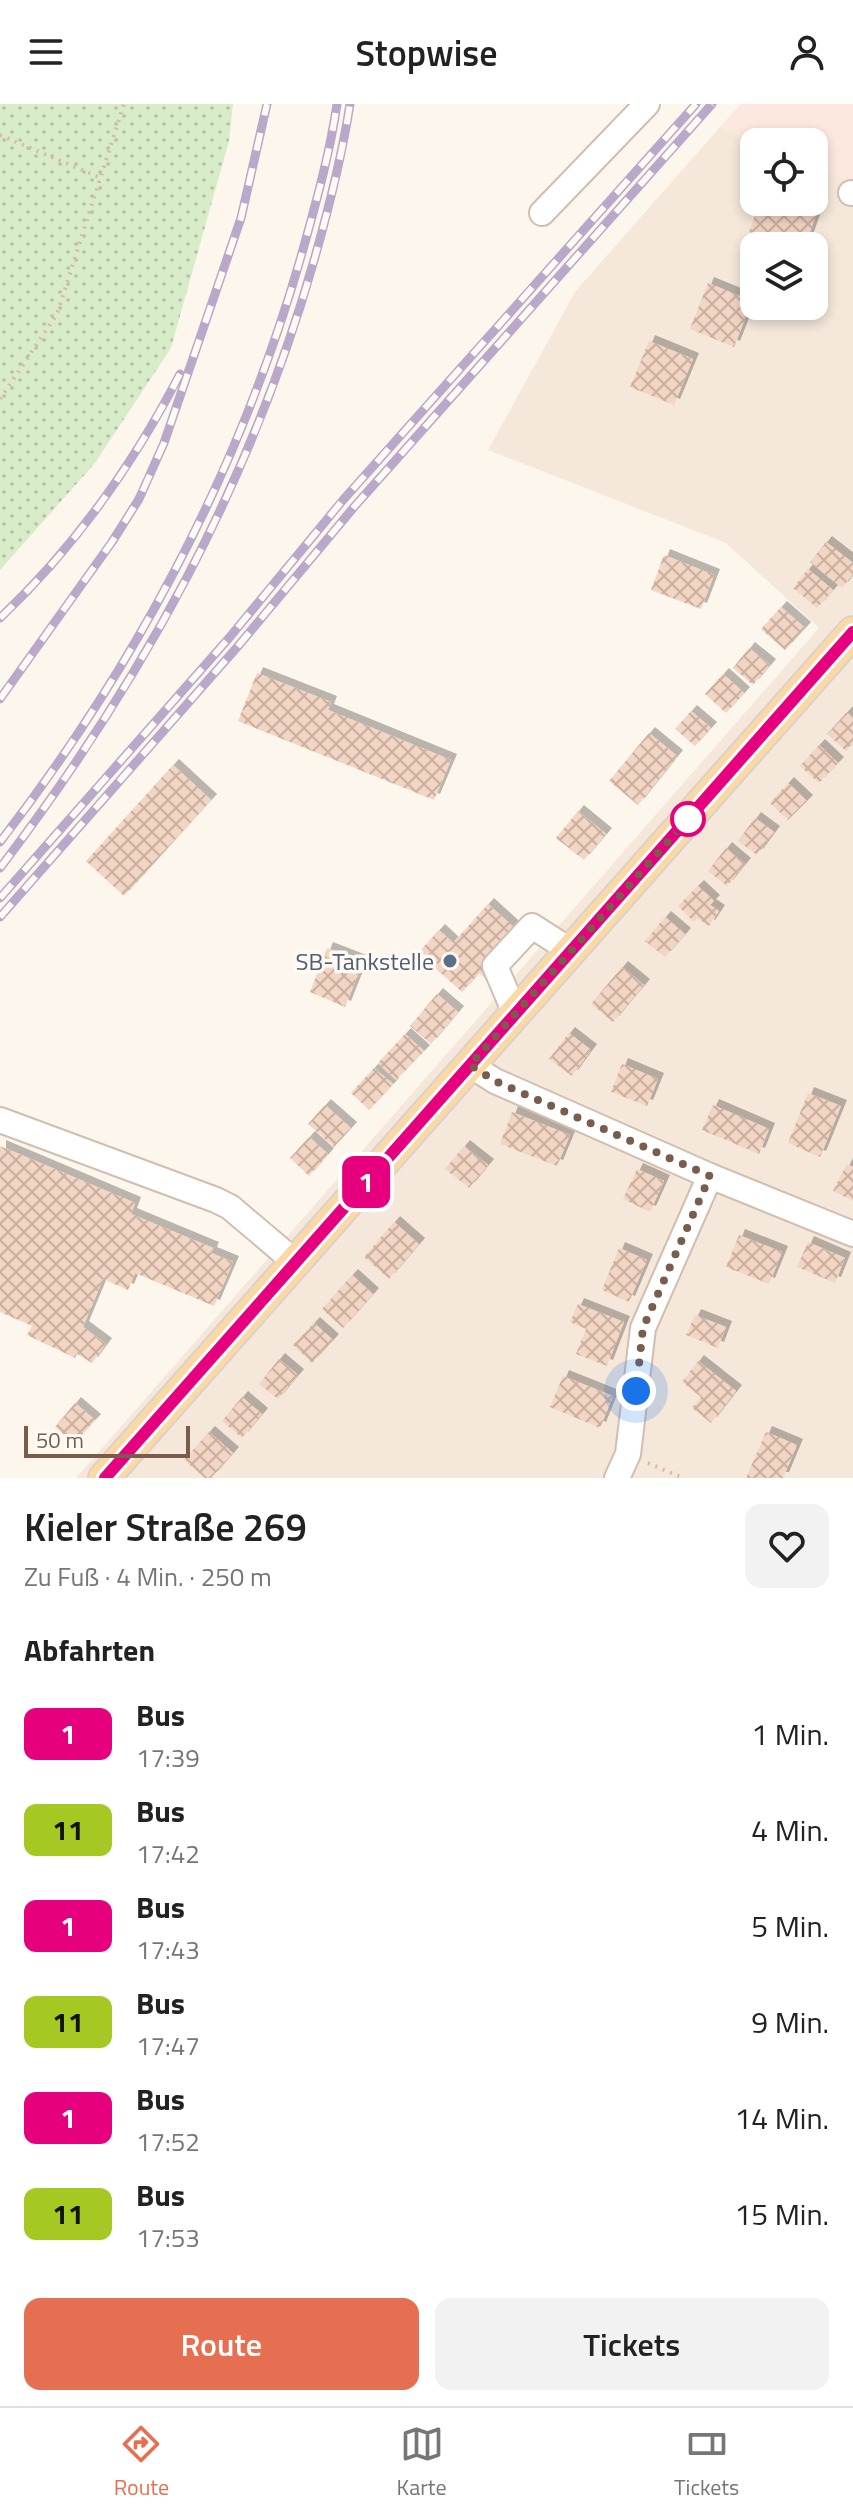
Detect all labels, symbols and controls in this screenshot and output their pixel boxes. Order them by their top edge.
text: Stopwise [355,25,498,80]
icon: menu [24,30,68,74]
icon: person [785,30,829,74]
map controls [740,128,828,320]
button: locate [740,128,828,216]
button: layers [740,232,828,320]
unlabelled marker [671,802,705,836]
place label: SB-Tankstelle [295,943,434,979]
marker: SB-Tankstelle [441,952,459,970]
line badge: 1 [340,1156,392,1208]
text: 1 [358,1160,374,1203]
your location [616,1371,656,1411]
scale bar [24,1422,190,1458]
text: 50 m [36,1423,84,1457]
text: Kieler Straße 269 [24,1498,307,1556]
button: heart [745,1504,829,1588]
text: Zu Fuß · 4 Min. · 250 m [24,1557,272,1596]
text: Abfahrten [24,1627,155,1673]
text: Bus [136,1692,185,1738]
text: 1 Min. [751,1711,829,1757]
text: 1 [60,1712,76,1755]
text: 17:39 [136,1738,200,1777]
text: Bus [136,1788,185,1834]
text: 4 Min. [751,1807,829,1853]
text: 11 [52,1808,84,1851]
text: 17:42 [136,1834,200,1873]
text: Bus [136,1884,185,1930]
text: 5 Min. [751,1903,829,1949]
text: 1 [60,1904,76,1947]
text: 17:43 [136,1930,200,1969]
text: Bus [136,1980,185,2026]
text: 9 Min. [751,1999,829,2045]
text: 11 [52,2000,84,2043]
text: 17:47 [136,2026,200,2065]
text: Bus [136,2076,185,2122]
text: 14 Min. [734,2095,829,2141]
text: 1 [60,2096,76,2139]
text: 17:52 [136,2122,200,2161]
text: Bus [136,2172,185,2218]
text: 15 Min. [734,2191,829,2237]
text: 11 [52,2192,84,2235]
text: 17:53 [136,2218,200,2257]
button: Route [24,2298,419,2390]
button: Tickets [435,2298,829,2390]
tab: Route [114,2422,169,2504]
tab: Karte [397,2422,447,2504]
tab: Tickets [674,2422,739,2504]

